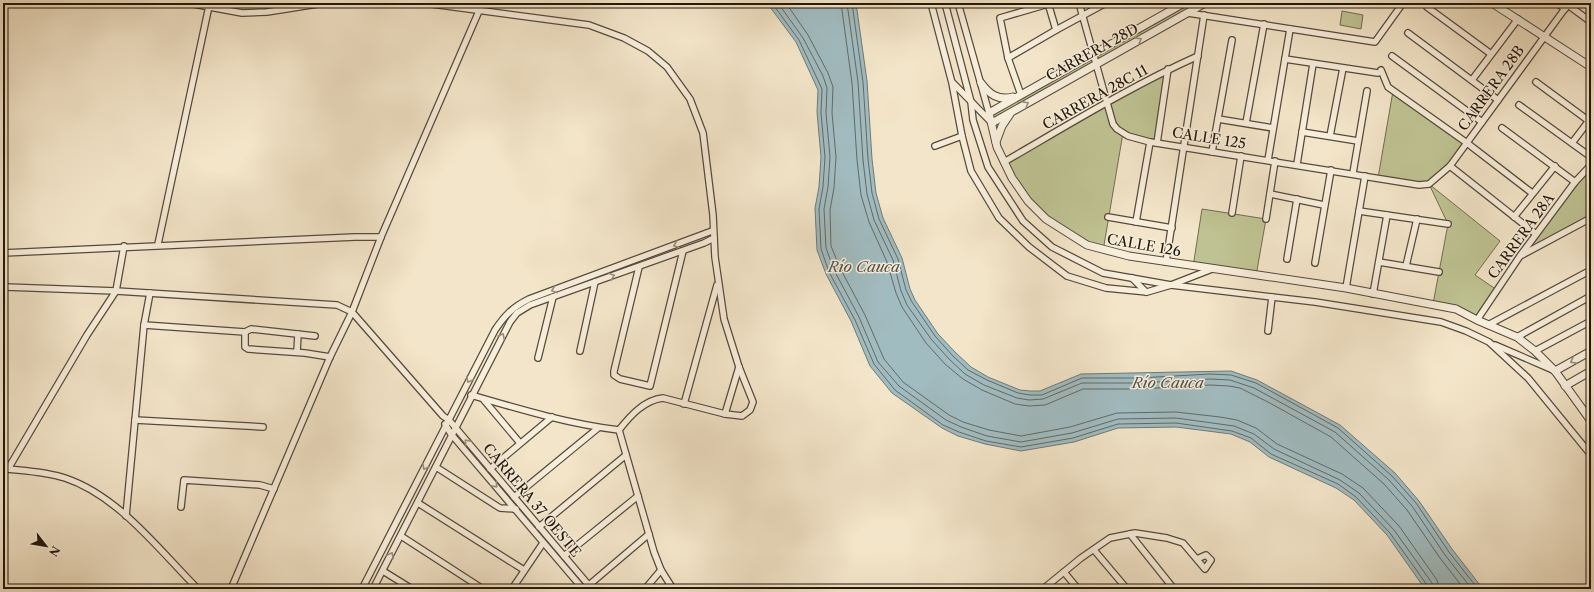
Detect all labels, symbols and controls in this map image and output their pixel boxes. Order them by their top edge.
street label: CARRERA 28D [1043,19,1141,85]
one-way arrow [1135,38,1142,45]
street label: CARRERA 28B [1454,42,1528,134]
street label: CARRERA 28C 11 [1039,61,1151,133]
one-way arrow [1022,102,1029,109]
street label: CALLE 125 [1171,123,1247,153]
street label: CARRERA 28A [1484,189,1559,282]
street label: CALLE 126 [1105,230,1183,260]
one-way arrow [672,240,679,249]
water label: Río Cauca [827,257,900,276]
one-way arrow [609,272,616,281]
one-way arrow [550,285,557,293]
one-way arrow [497,333,505,340]
one-way arrow [1570,357,1577,364]
water label: Río Cauca [1131,373,1204,392]
one-way arrow [466,376,474,383]
one-way arrow [465,439,472,447]
street label: CARRERA 37 OESTE [479,439,585,561]
one-way arrow [422,463,429,470]
one-way arrow [490,481,497,488]
north arrow [26,526,66,566]
text: N [46,543,63,559]
one-way arrow [387,551,394,559]

